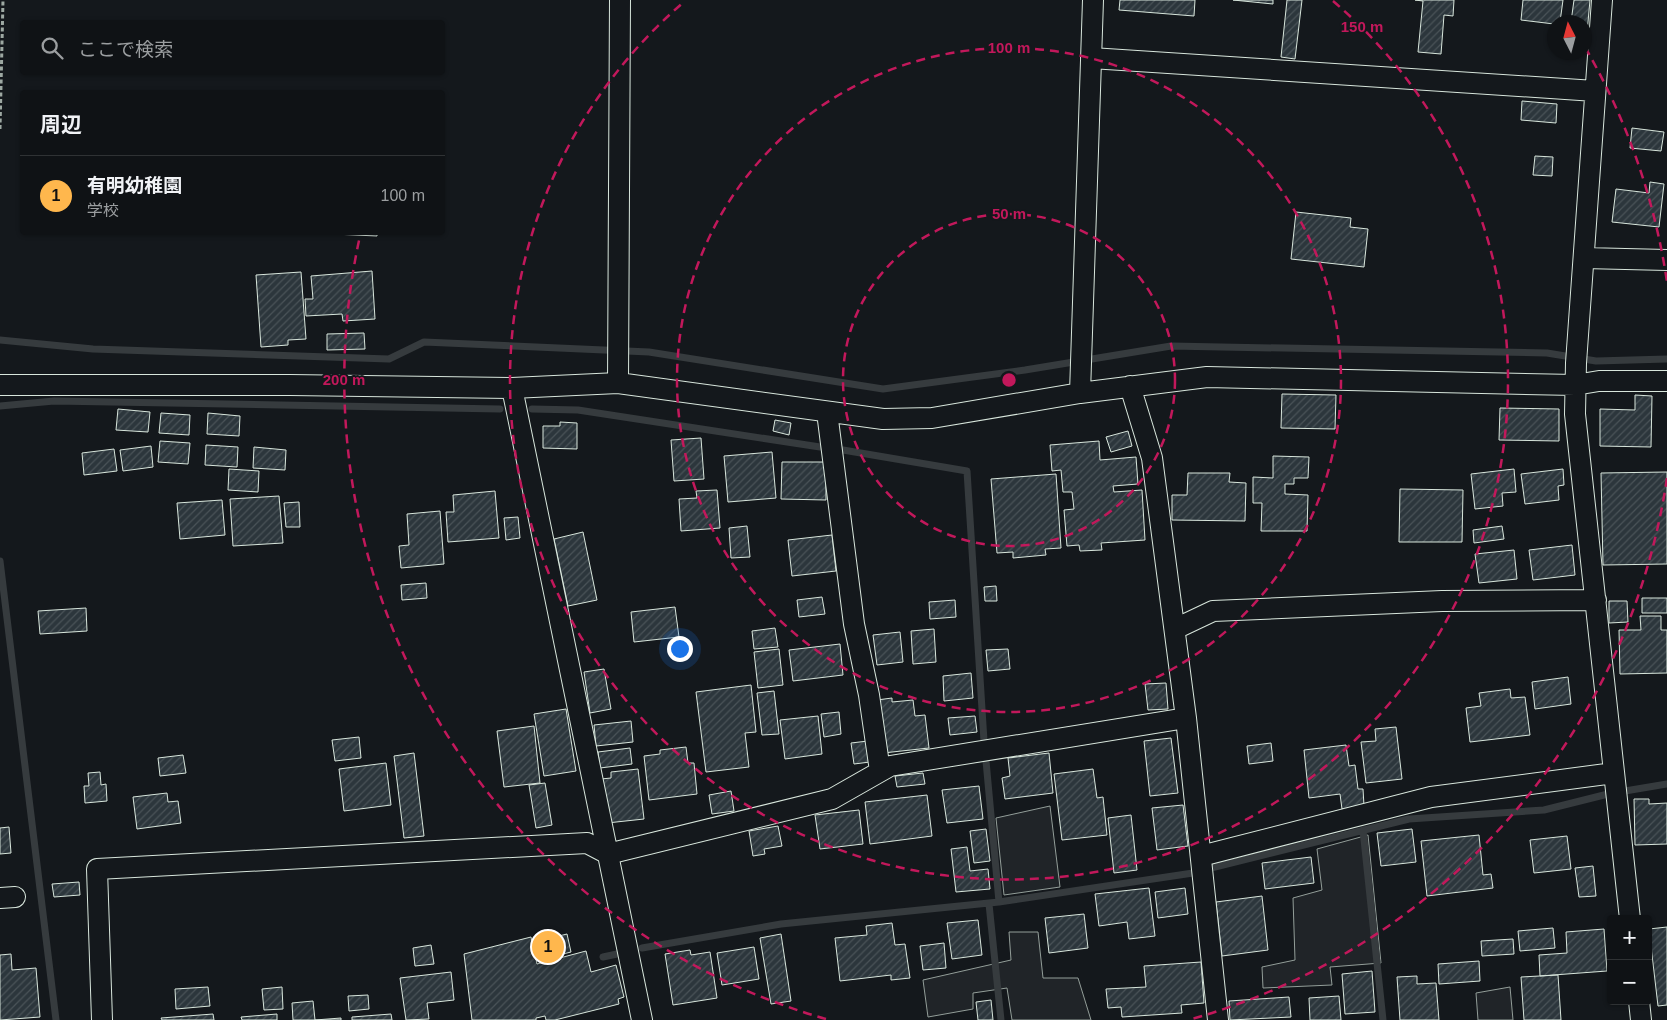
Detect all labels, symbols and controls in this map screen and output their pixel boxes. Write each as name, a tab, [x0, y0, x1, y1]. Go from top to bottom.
north arrow	[1547, 15, 1592, 60]
text: 150 m	[1341, 18, 1383, 35]
search box	[20, 20, 445, 75]
icon: search	[38, 34, 66, 62]
text: ここで検索	[78, 39, 173, 60]
text: 100 m	[988, 39, 1030, 56]
text: 周辺	[40, 113, 82, 136]
text: 有明幼稚園	[87, 175, 182, 196]
text: 1	[52, 187, 60, 204]
text: 100 m	[381, 187, 425, 204]
text: 学校	[87, 202, 119, 219]
text: 50 m	[992, 205, 1026, 222]
text: 200 m	[323, 371, 365, 388]
centre of rings	[1000, 371, 1018, 389]
your location	[667, 636, 693, 662]
map controls	[1607, 915, 1652, 1005]
button: +	[1607, 915, 1652, 960]
pin: 1	[532, 928, 564, 966]
button: −	[1607, 960, 1652, 1005]

